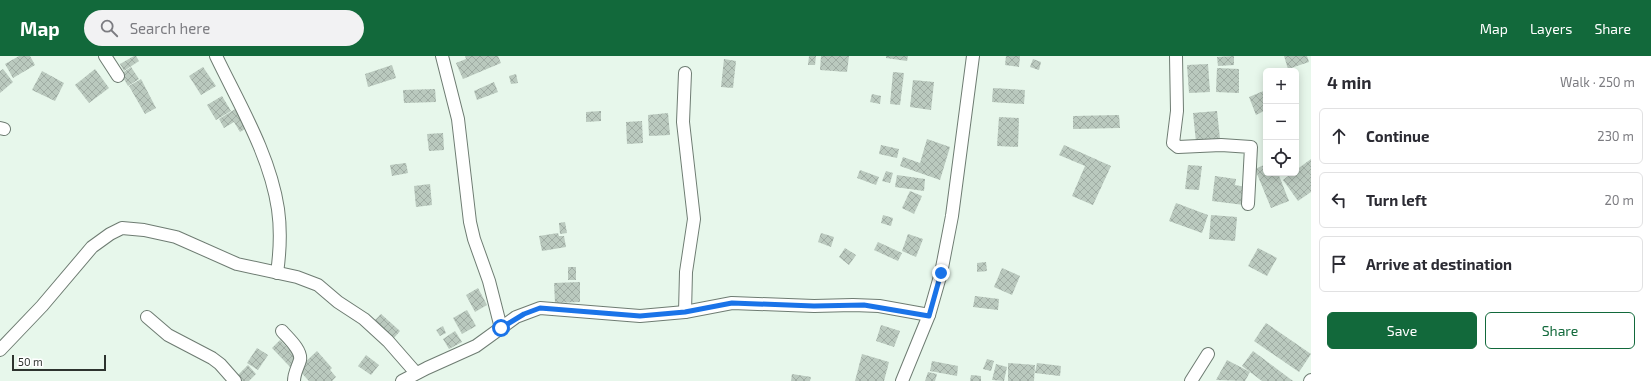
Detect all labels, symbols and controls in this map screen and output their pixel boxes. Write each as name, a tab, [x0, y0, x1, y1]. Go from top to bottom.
search box	[84, 10, 364, 46]
text: Map	[20, 17, 60, 40]
icon: search	[98, 17, 120, 39]
text: Search here	[130, 19, 210, 37]
text: Map	[1480, 20, 1508, 37]
text: Layers	[1530, 20, 1572, 37]
text: Share	[1594, 20, 1631, 37]
map controls	[1263, 68, 1299, 176]
button: +	[1263, 68, 1299, 104]
text: 4 min	[1327, 72, 1371, 92]
text: Walk · 250 m	[1560, 74, 1635, 90]
button: −	[1263, 104, 1299, 140]
icon: ahead	[1328, 125, 1350, 147]
text: Continue	[1366, 127, 1429, 145]
text: 230 m	[1597, 128, 1634, 144]
button: locate	[1263, 140, 1299, 176]
icon: left	[1328, 189, 1350, 211]
text: Turn left	[1366, 191, 1427, 209]
text: 20 m	[1605, 192, 1634, 208]
icon: arrive	[1328, 253, 1350, 275]
text: Arrive at destination	[1366, 255, 1512, 273]
route end	[932, 264, 950, 282]
button: Save	[1327, 312, 1477, 349]
button: Share	[1485, 312, 1635, 349]
route start	[492, 319, 510, 337]
scale bar	[12, 353, 106, 372]
text: 50 m	[18, 355, 43, 368]

